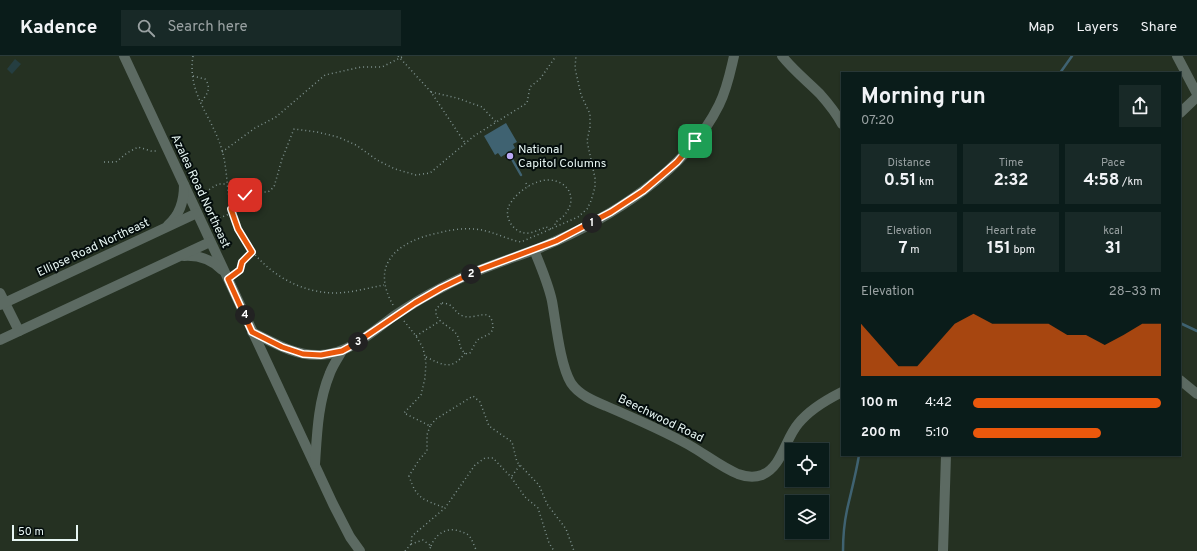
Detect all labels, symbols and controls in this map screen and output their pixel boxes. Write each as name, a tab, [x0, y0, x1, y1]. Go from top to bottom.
search box	[121, 10, 401, 46]
text: Kadence	[20, 16, 97, 40]
icon: search	[135, 17, 157, 39]
text: Search here	[167, 18, 248, 37]
text: Map	[1028, 19, 1054, 36]
text: Layers	[1076, 19, 1118, 36]
text: Share	[1140, 19, 1177, 36]
text: Morning run	[861, 84, 986, 111]
button: share	[1119, 85, 1161, 127]
text: 07:20	[861, 113, 894, 129]
pin	[678, 124, 712, 158]
icon: arrive	[684, 130, 706, 152]
street label: Azalea Road Northeast	[167, 132, 234, 251]
place label: National Capitol Columns	[518, 142, 606, 172]
marker: National Capitol Columns	[505, 151, 515, 161]
text: Distance	[887, 156, 931, 170]
text: Time	[999, 156, 1023, 170]
text: Pace	[1101, 156, 1125, 170]
text: 0.51	[884, 170, 916, 192]
text: 2:32	[994, 170, 1028, 192]
text: 4:58	[1083, 170, 1120, 192]
text: km	[916, 175, 934, 189]
text: /km	[1120, 175, 1143, 189]
pin	[228, 178, 262, 212]
icon: check	[234, 184, 256, 206]
pin: 1	[582, 213, 602, 233]
street label: Ellipse Road Northeast	[35, 215, 152, 281]
text: 1	[590, 216, 594, 230]
text: Elevation	[886, 224, 932, 238]
text: Heart rate	[986, 224, 1036, 238]
text: kcal	[1103, 224, 1123, 238]
text: 7	[898, 238, 908, 260]
text: 151	[987, 238, 1011, 260]
text: 31	[1105, 238, 1121, 260]
text: m	[908, 243, 920, 257]
text: bpm	[1011, 243, 1035, 257]
pin: 2	[461, 264, 481, 284]
text: 2	[468, 267, 474, 281]
text: Elevation	[861, 284, 914, 300]
text: 28–33 m	[1109, 284, 1161, 300]
pin: 4	[235, 305, 255, 325]
text: 4	[241, 308, 249, 322]
pin: 3	[348, 332, 368, 352]
text: 3	[355, 335, 361, 349]
street label: Beechwood Road	[615, 391, 706, 447]
text: 100 m	[861, 395, 898, 411]
text: 4:42	[925, 395, 952, 411]
text: 200 m	[861, 425, 901, 441]
text: 5:10	[925, 425, 949, 441]
map controls	[785, 443, 829, 539]
button: locate	[785, 443, 829, 487]
button: layers	[785, 495, 829, 539]
scale bar	[12, 523, 78, 542]
text: 50 m	[18, 525, 44, 539]

